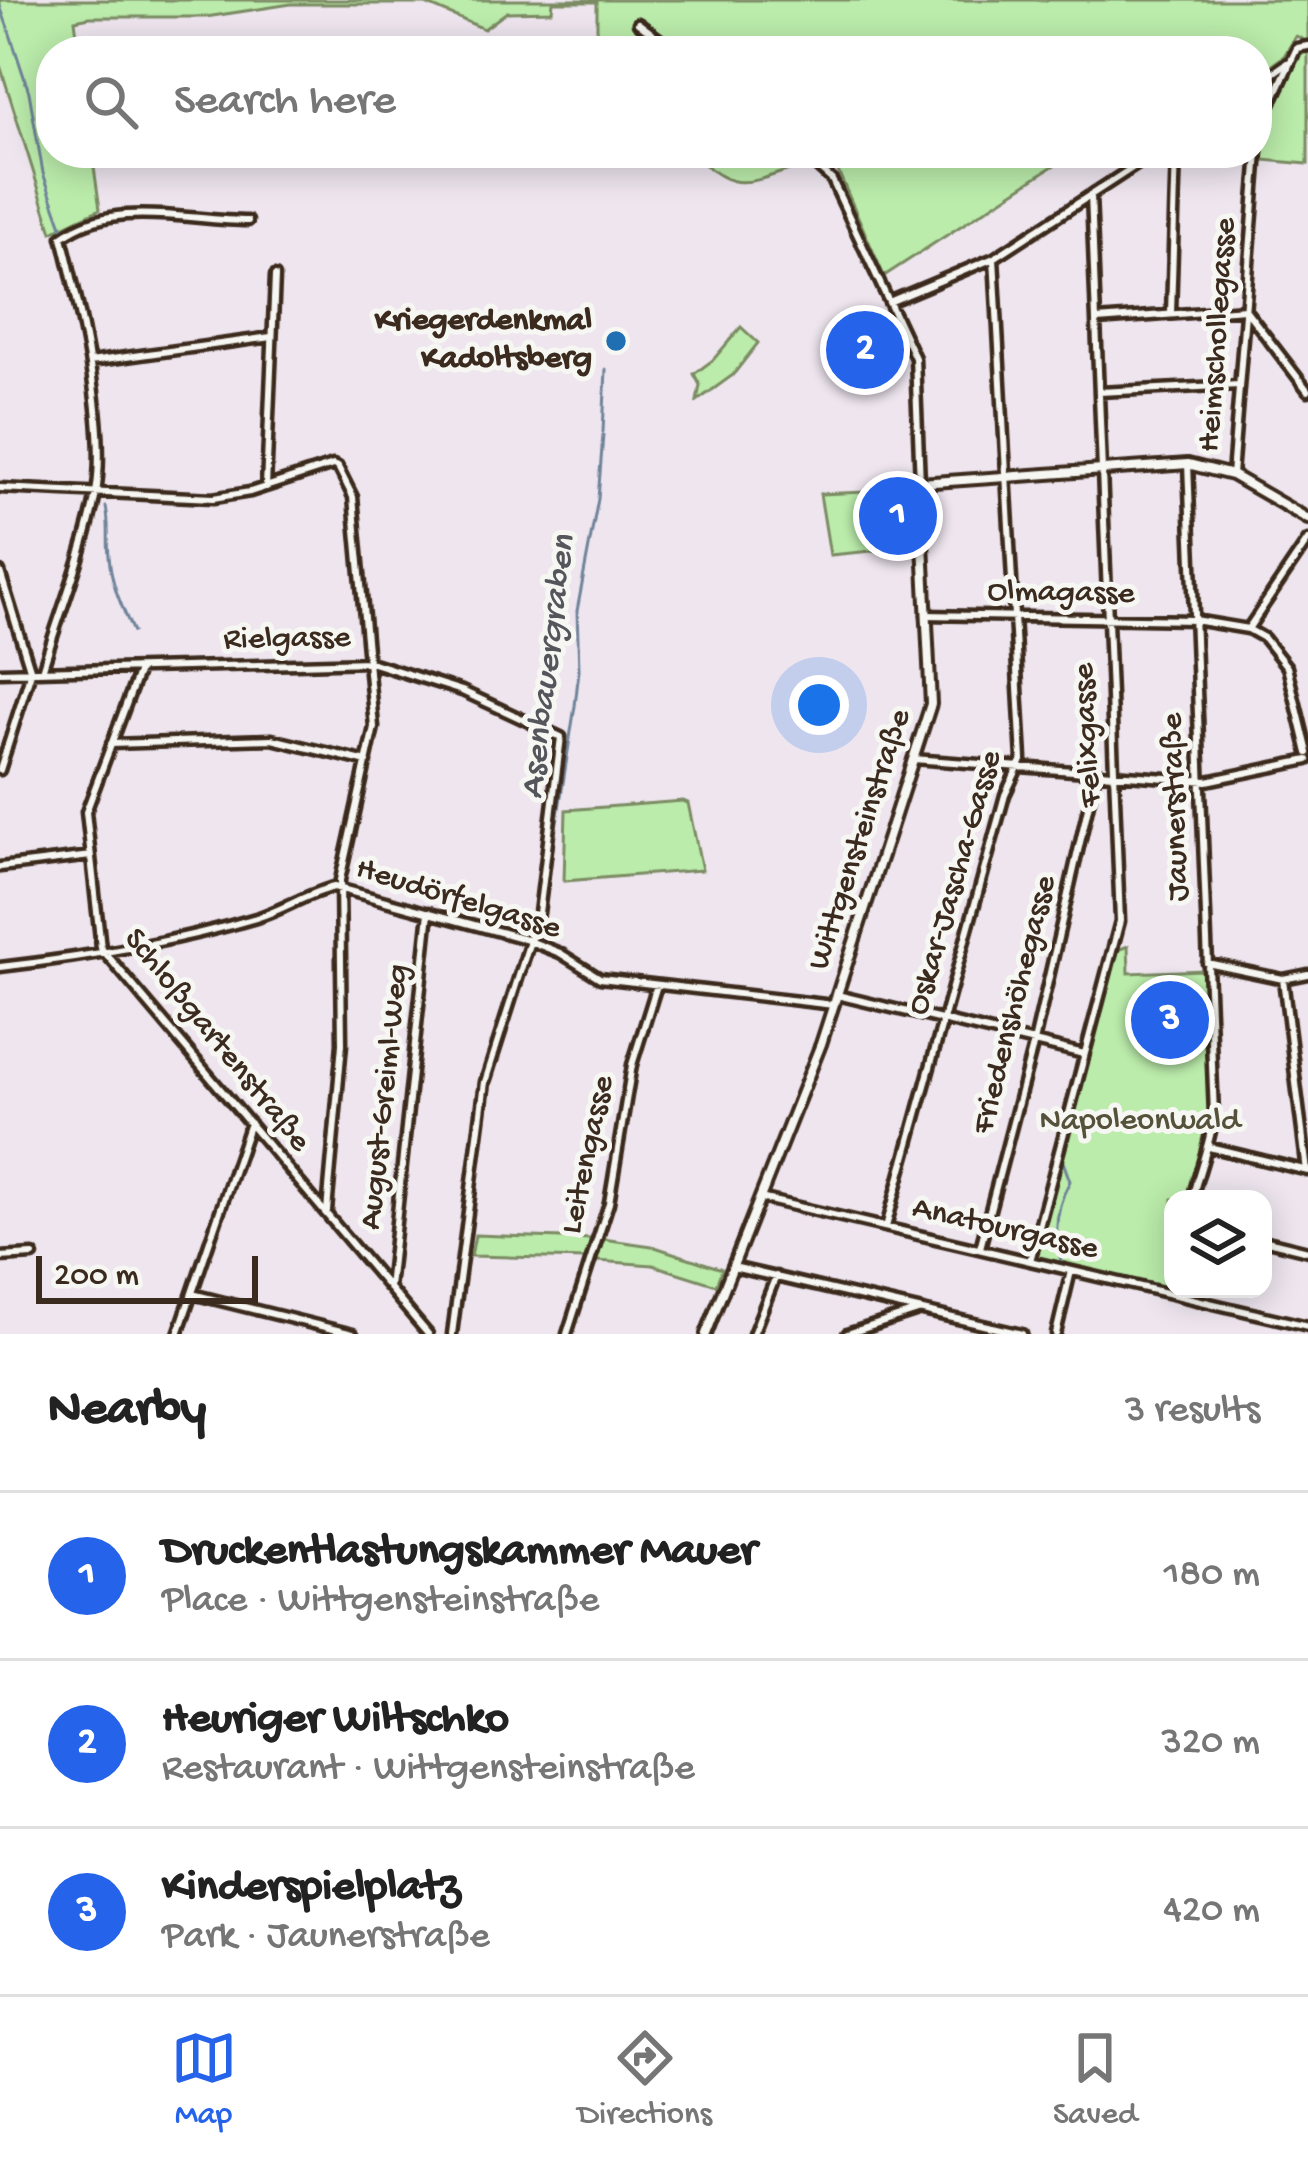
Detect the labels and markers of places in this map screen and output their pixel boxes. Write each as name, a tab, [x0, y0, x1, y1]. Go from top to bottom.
place label: Kriegerdenkmal Kadoltsberg	[374, 303, 592, 379]
pin: 2	[826, 305, 904, 395]
marker: Kriegerdenkmal Kadoltsberg	[603, 328, 629, 354]
pin: 1	[859, 471, 937, 561]
pin: 3	[1131, 975, 1209, 1065]

